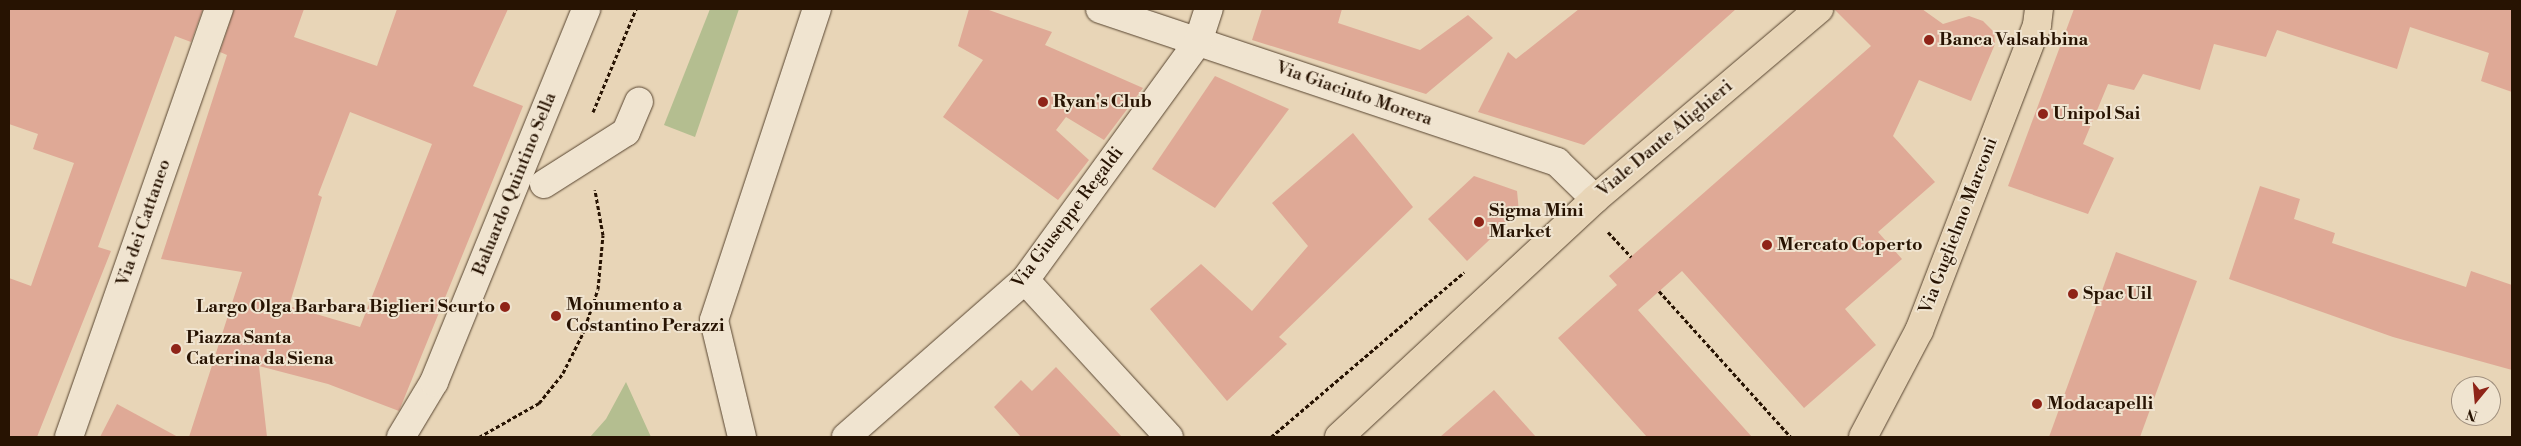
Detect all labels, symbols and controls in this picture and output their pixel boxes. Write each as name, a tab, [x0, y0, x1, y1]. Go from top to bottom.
place label: Banca Valsabbina	[1939, 29, 2088, 51]
marker: Banca Valsabbina	[1923, 34, 1935, 46]
street label: Via Giacinto Morera	[1273, 57, 1435, 131]
street label: Viale Dante Alighieri	[1593, 76, 1737, 202]
street label: Baluardo Quintino Sella	[468, 89, 562, 279]
place label: Ryan's Club	[1053, 91, 1152, 113]
marker: Ryan's Club	[1037, 96, 1049, 108]
place label: Unipol Sai	[2053, 103, 2140, 125]
marker: Unipol Sai	[2037, 108, 2049, 120]
street label: Via Guglielmo Marconi	[1915, 135, 2003, 317]
street label: Via Giuseppe Regaldi	[1008, 143, 1128, 293]
street label: Via dei Cattaneo	[112, 157, 176, 289]
place label: Sigma Mini Market	[1489, 201, 1583, 243]
marker: Sigma Mini Market	[1473, 216, 1485, 228]
place label: Mercato Coperto	[1777, 234, 1923, 256]
marker: Mercato Coperto	[1761, 239, 1773, 251]
place label: Spac Uil	[2083, 283, 2152, 305]
marker: Spac Uil	[2067, 288, 2079, 300]
place label: Monumento a Costantino Perazzi	[566, 295, 724, 338]
place label: Largo Olga Barbara Biglieri Scurto	[196, 296, 495, 318]
marker: Largo Olga Barbara Biglieri Scurto	[499, 301, 511, 313]
marker: Monumento a Costantino Perazzi	[550, 310, 562, 322]
place label: Piazza Santa Caterina da Siena	[186, 328, 334, 370]
marker: Piazza Santa Caterina da Siena	[170, 343, 182, 355]
north arrow	[2451, 376, 2501, 426]
place label: Modacapelli	[2047, 393, 2153, 415]
marker: Modacapelli	[2031, 398, 2043, 410]
text: N	[2464, 404, 2480, 425]

